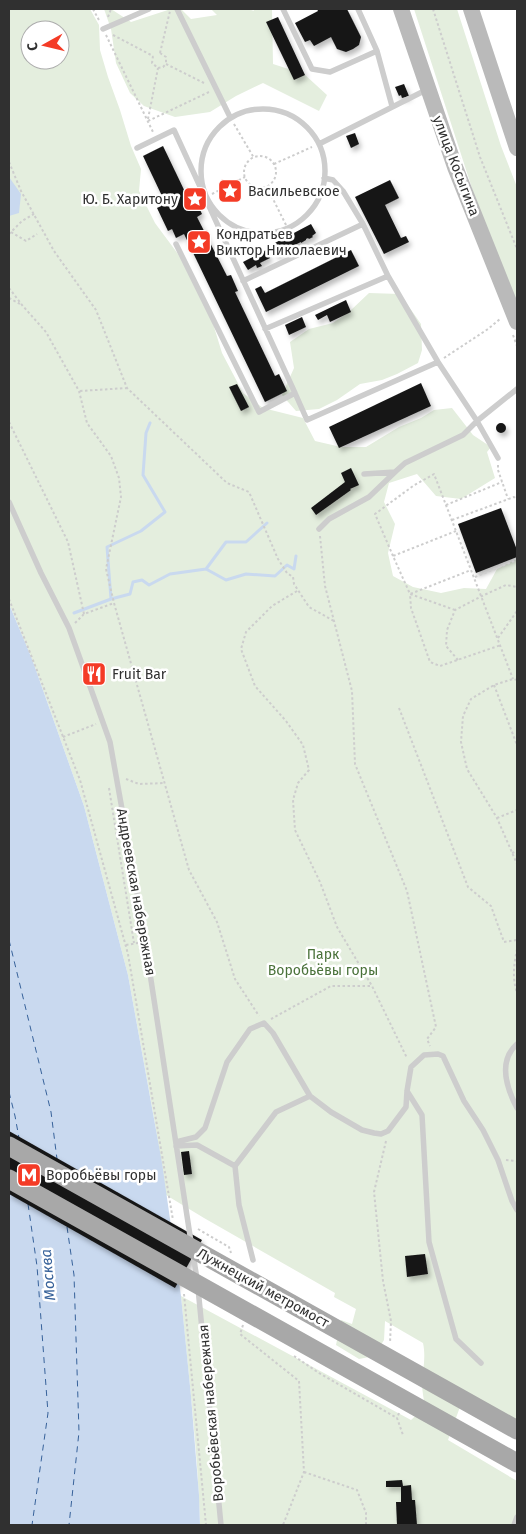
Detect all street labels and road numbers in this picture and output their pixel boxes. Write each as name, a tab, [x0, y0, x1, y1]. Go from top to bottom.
street label: улица Косыгина	[429, 113, 483, 219]
street label: Андреевская набережная	[113, 807, 159, 977]
street label: Лужнецкий метромост	[194, 1245, 332, 1332]
street label: Воробьёвская набережная	[195, 1324, 227, 1502]

